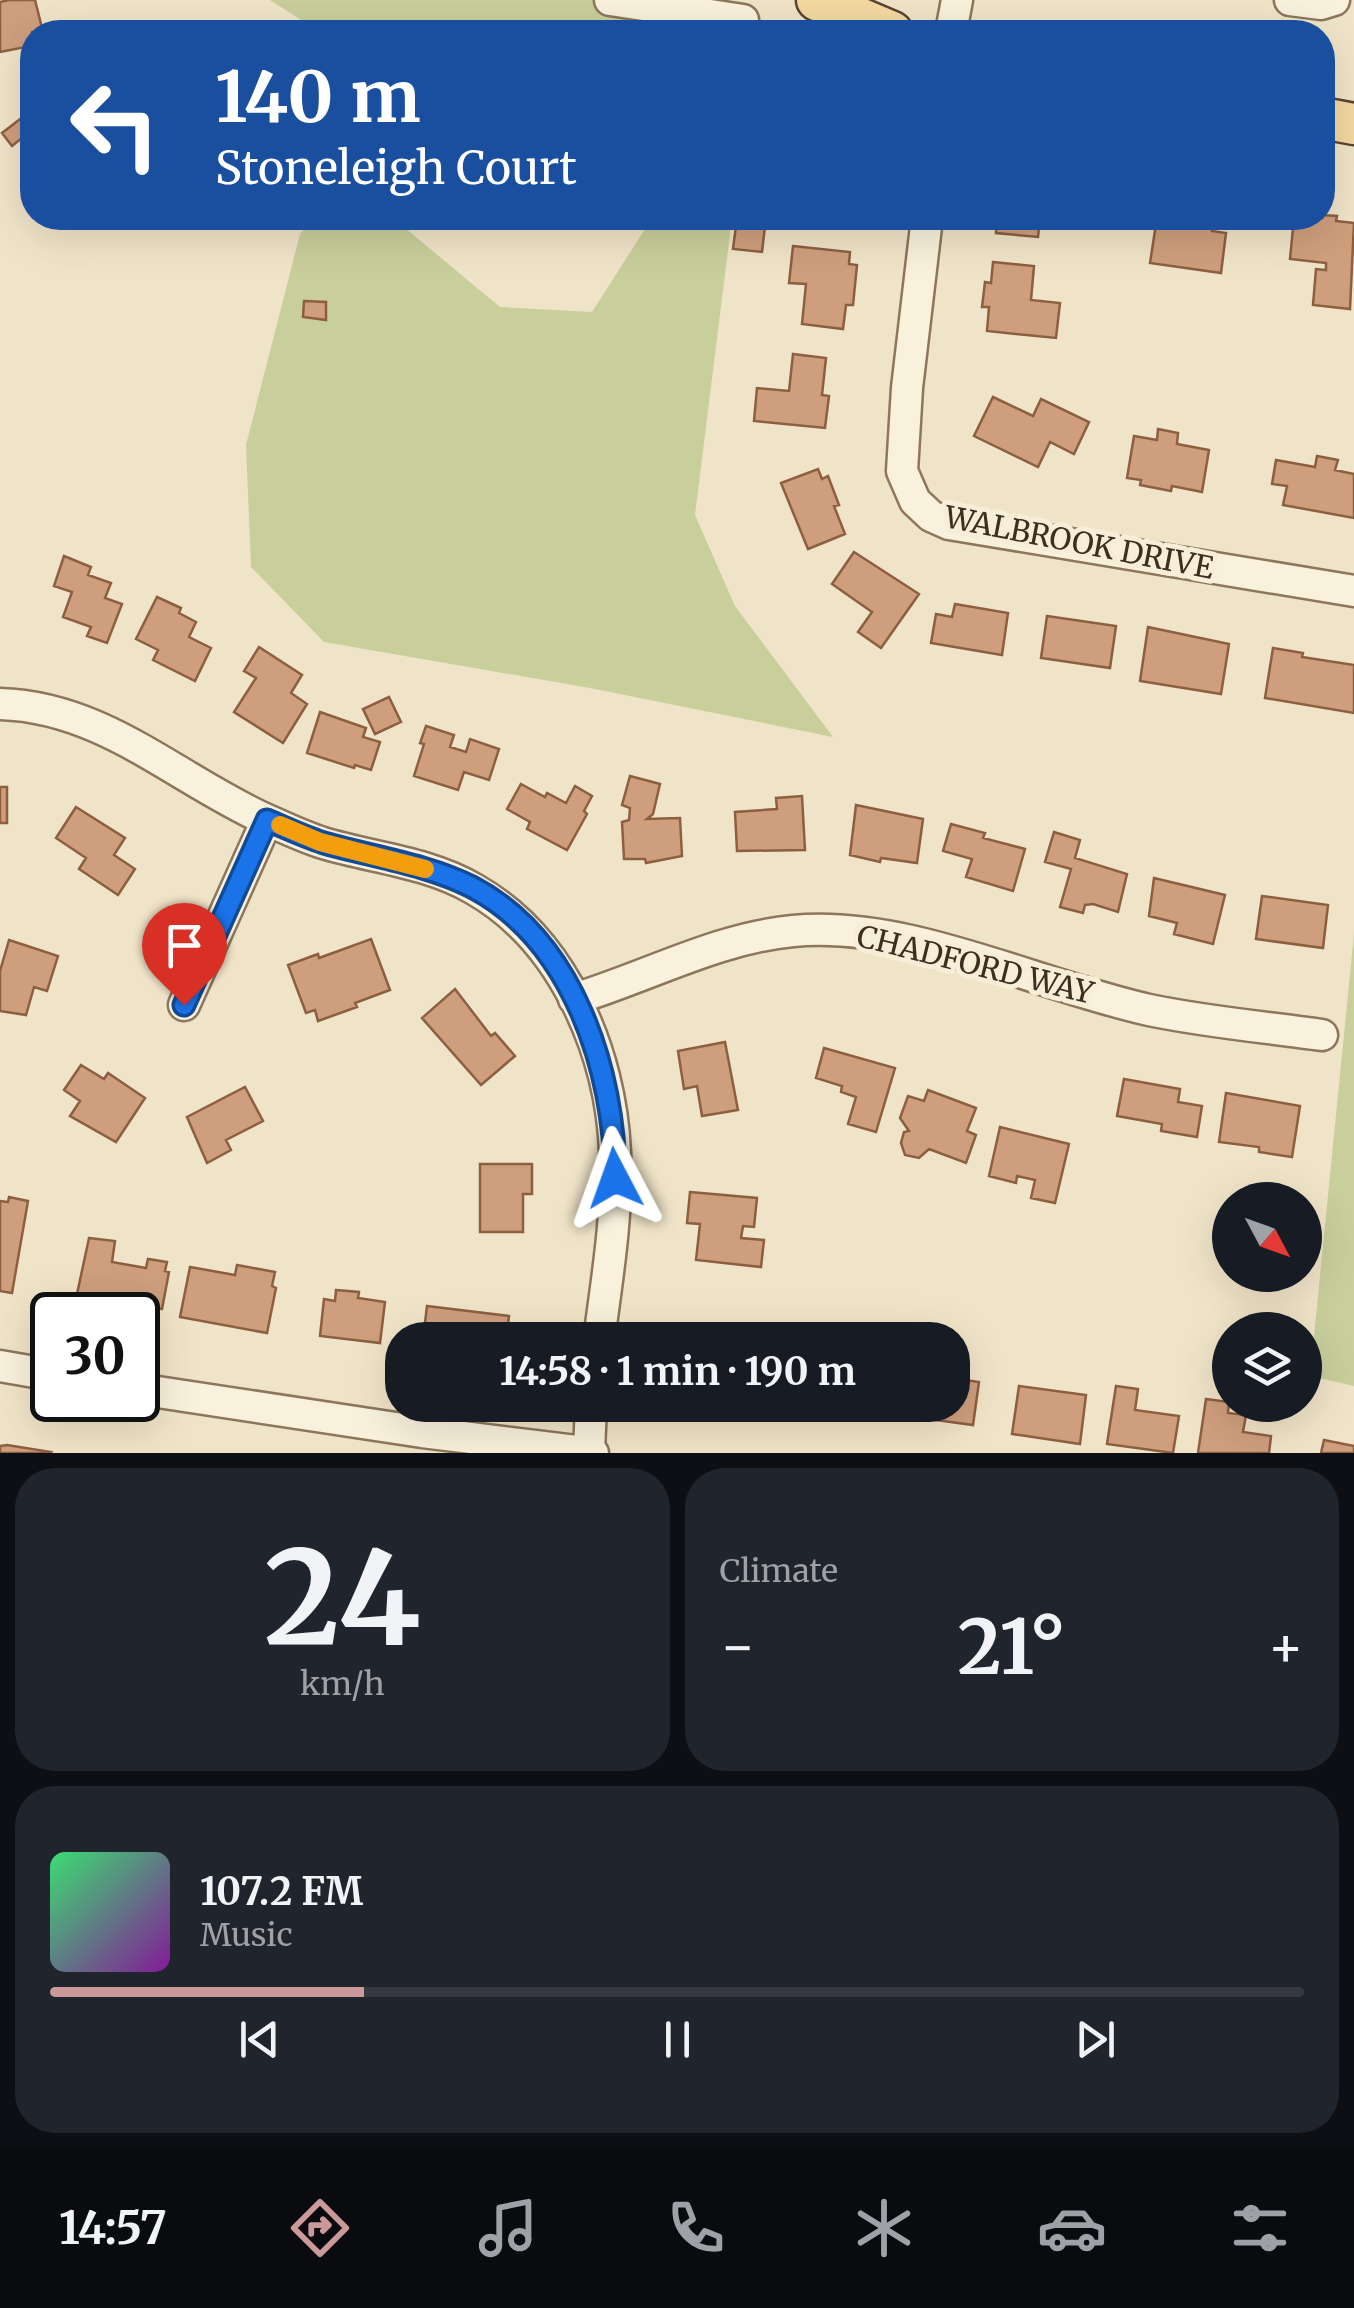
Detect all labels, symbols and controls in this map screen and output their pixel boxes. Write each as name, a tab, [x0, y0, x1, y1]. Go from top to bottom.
text: 140 m	[215, 53, 421, 141]
icon: left	[50, 60, 180, 190]
text: Stoneleigh Court	[215, 140, 577, 196]
street label: WALBROOK DRIVE	[940, 497, 1217, 587]
pin	[142, 903, 227, 1006]
street label: CHADFORD WAY	[853, 916, 1098, 1012]
icon: arrive	[157, 918, 212, 973]
position arrow	[563, 1126, 667, 1230]
north arrow	[1212, 1182, 1322, 1292]
map controls	[1212, 1182, 1322, 1422]
speed limit sign: 30	[30, 1292, 160, 1422]
button: layers	[1212, 1312, 1322, 1422]
text: 14:58 · 1 min · 190 m	[499, 1348, 856, 1395]
text: 24	[264, 1517, 421, 1680]
text: Climate	[720, 1551, 838, 1591]
text: 21°	[958, 1600, 1066, 1694]
text: −	[720, 1612, 756, 1681]
text: +	[1267, 1612, 1304, 1681]
text: km/h	[300, 1664, 385, 1704]
text: 107.2 FM	[200, 1868, 363, 1915]
text: Music	[200, 1915, 293, 1955]
icon: previous	[232, 2012, 287, 2067]
icon: pause	[650, 2012, 705, 2067]
icon: next	[1068, 2012, 1123, 2067]
icon: directions	[285, 2193, 355, 2263]
icon: music	[473, 2193, 543, 2263]
icon: phone	[661, 2193, 731, 2263]
icon: climate	[849, 2193, 919, 2263]
icon: car	[1037, 2193, 1107, 2263]
icon: filters	[1225, 2193, 1295, 2263]
text: 14:57	[59, 2200, 167, 2256]

